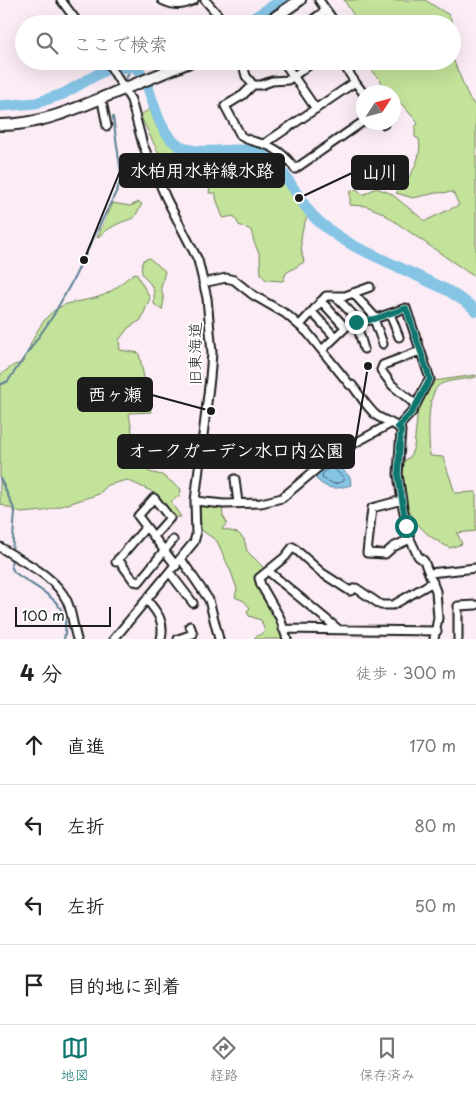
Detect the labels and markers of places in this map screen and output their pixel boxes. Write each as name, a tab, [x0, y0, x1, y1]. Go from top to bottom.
callout: 水柏用水幹線水路	[120, 154, 284, 187]
callout: 山川	[352, 156, 408, 189]
callout: 西ヶ瀬	[78, 378, 152, 411]
callout: オークガーデン水口内公園	[118, 435, 354, 468]

